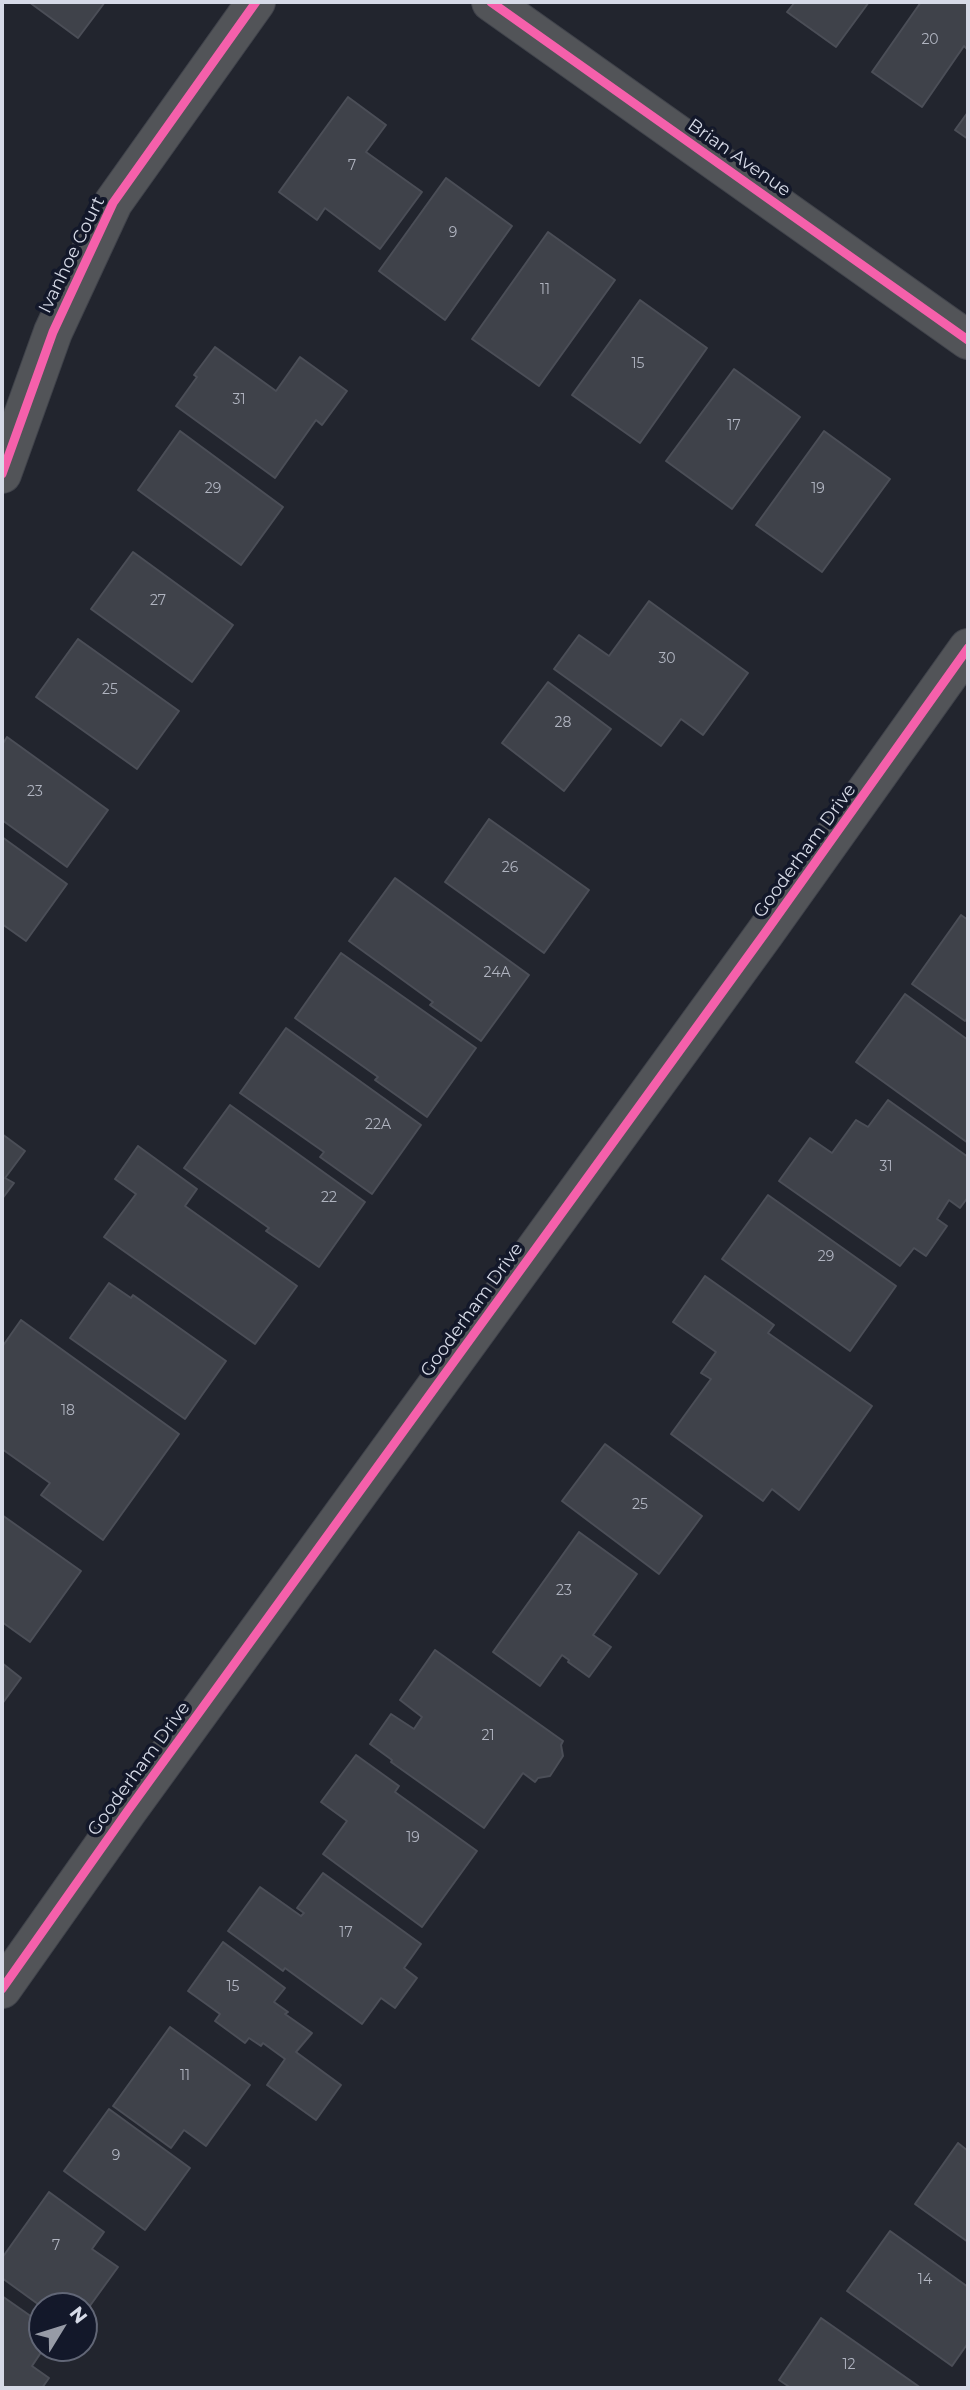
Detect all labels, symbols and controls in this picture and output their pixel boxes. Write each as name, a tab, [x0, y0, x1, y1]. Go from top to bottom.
house number: 20	[921, 32, 939, 48]
street label: Brian Avenue	[683, 114, 795, 202]
house number: 7	[348, 158, 356, 174]
street label: Ivanhoe Court	[34, 193, 110, 317]
house number: 9	[449, 225, 457, 241]
house number: 11	[540, 282, 550, 298]
house number: 15	[632, 356, 644, 372]
house number: 31	[233, 392, 245, 408]
house number: 17	[727, 418, 741, 434]
house number: 29	[205, 481, 221, 497]
house number: 19	[811, 481, 825, 497]
house number: 27	[150, 593, 166, 609]
house number: 30	[658, 651, 676, 667]
house number: 25	[102, 682, 118, 698]
house number: 28	[555, 715, 571, 731]
street label: Gooderham Drive	[749, 780, 861, 922]
house number: 23	[27, 784, 43, 800]
house number: 26	[502, 860, 518, 876]
house number: 24A	[484, 965, 510, 981]
house number: 22A	[365, 1117, 391, 1133]
house number: 31	[880, 1159, 892, 1175]
house number: 22	[321, 1190, 337, 1206]
street label: Gooderham Drive	[416, 1239, 528, 1381]
house number: 29	[818, 1249, 834, 1265]
house number: 18	[61, 1403, 75, 1419]
house number: 25	[632, 1497, 648, 1513]
house number: 23	[556, 1583, 572, 1599]
street label: Gooderham Drive	[83, 1698, 195, 1840]
house number: 21	[481, 1728, 495, 1744]
house number: 19	[406, 1830, 420, 1846]
house number: 17	[339, 1925, 353, 1941]
house number: 15	[227, 1979, 239, 1995]
house number: 11	[180, 2068, 190, 2084]
house number: 9	[112, 2148, 120, 2164]
house number: 7	[52, 2238, 60, 2254]
house number: 14	[918, 2272, 932, 2288]
north arrow	[28, 2292, 98, 2362]
text: N	[65, 2302, 92, 2328]
house number: 12	[842, 2357, 856, 2373]

